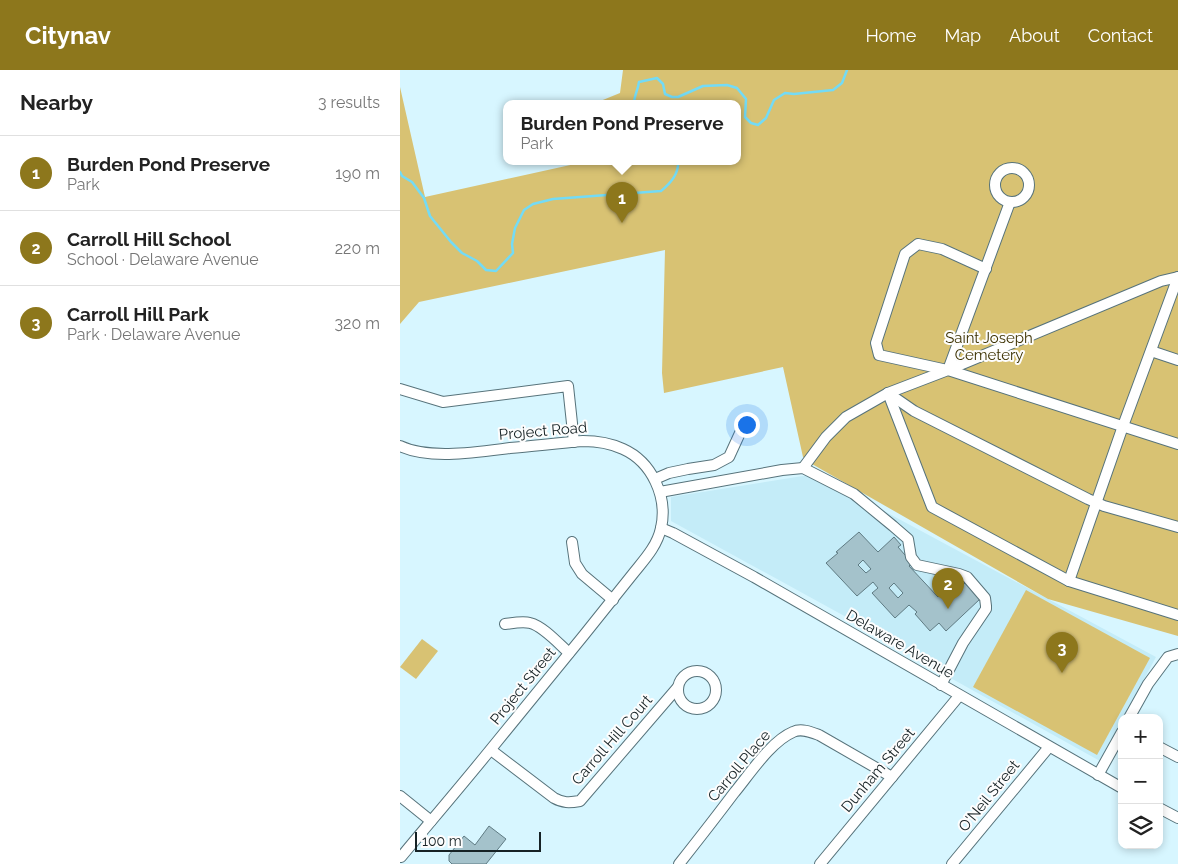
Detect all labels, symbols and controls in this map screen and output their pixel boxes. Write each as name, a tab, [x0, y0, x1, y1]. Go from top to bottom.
text: Citynav	[25, 21, 111, 50]
text: Home	[865, 25, 916, 46]
text: Map	[944, 25, 981, 46]
text: About	[1009, 25, 1060, 46]
text: Contact	[1088, 25, 1153, 46]
text: Nearby	[20, 90, 93, 115]
text: 3 results	[318, 93, 380, 112]
popup	[503, 100, 741, 165]
text: Burden Pond Preserve	[520, 112, 724, 134]
text: Park	[520, 134, 553, 153]
text: Burden Pond Preserve	[67, 153, 270, 175]
text: 1	[32, 164, 40, 183]
text: 190 m	[335, 164, 380, 183]
text: Park	[67, 175, 100, 194]
pin: 1	[606, 182, 638, 223]
text: Carroll Hill School	[67, 228, 231, 250]
text: 2	[31, 239, 41, 258]
text: 220 m	[335, 239, 380, 258]
text: School · Delaware Avenue	[67, 250, 259, 269]
text: Carroll Hill Park	[67, 303, 209, 325]
text: 3	[32, 314, 40, 333]
text: 320 m	[335, 314, 380, 333]
text: Park · Delaware Avenue	[67, 325, 241, 344]
park label: Saint Joseph Cemetery	[945, 329, 1033, 364]
your location	[734, 412, 760, 438]
street label: Project Road	[498, 418, 588, 444]
pin: 2	[932, 568, 964, 609]
street label: Delaware Avenue	[843, 606, 957, 682]
pin: 3	[1046, 632, 1078, 673]
street label: Project Street	[486, 644, 560, 728]
street label: Carroll Hill Court	[568, 691, 656, 789]
map controls	[1118, 714, 1163, 849]
button: +	[1118, 714, 1163, 759]
street label: Dunham Street	[838, 724, 918, 816]
street label: Carroll Place	[704, 726, 774, 805]
street label: O'Neil Street	[955, 757, 1023, 835]
button: −	[1118, 759, 1163, 804]
button: layers	[1118, 804, 1163, 849]
scale bar	[415, 829, 541, 852]
text: 100 m	[422, 833, 462, 849]

